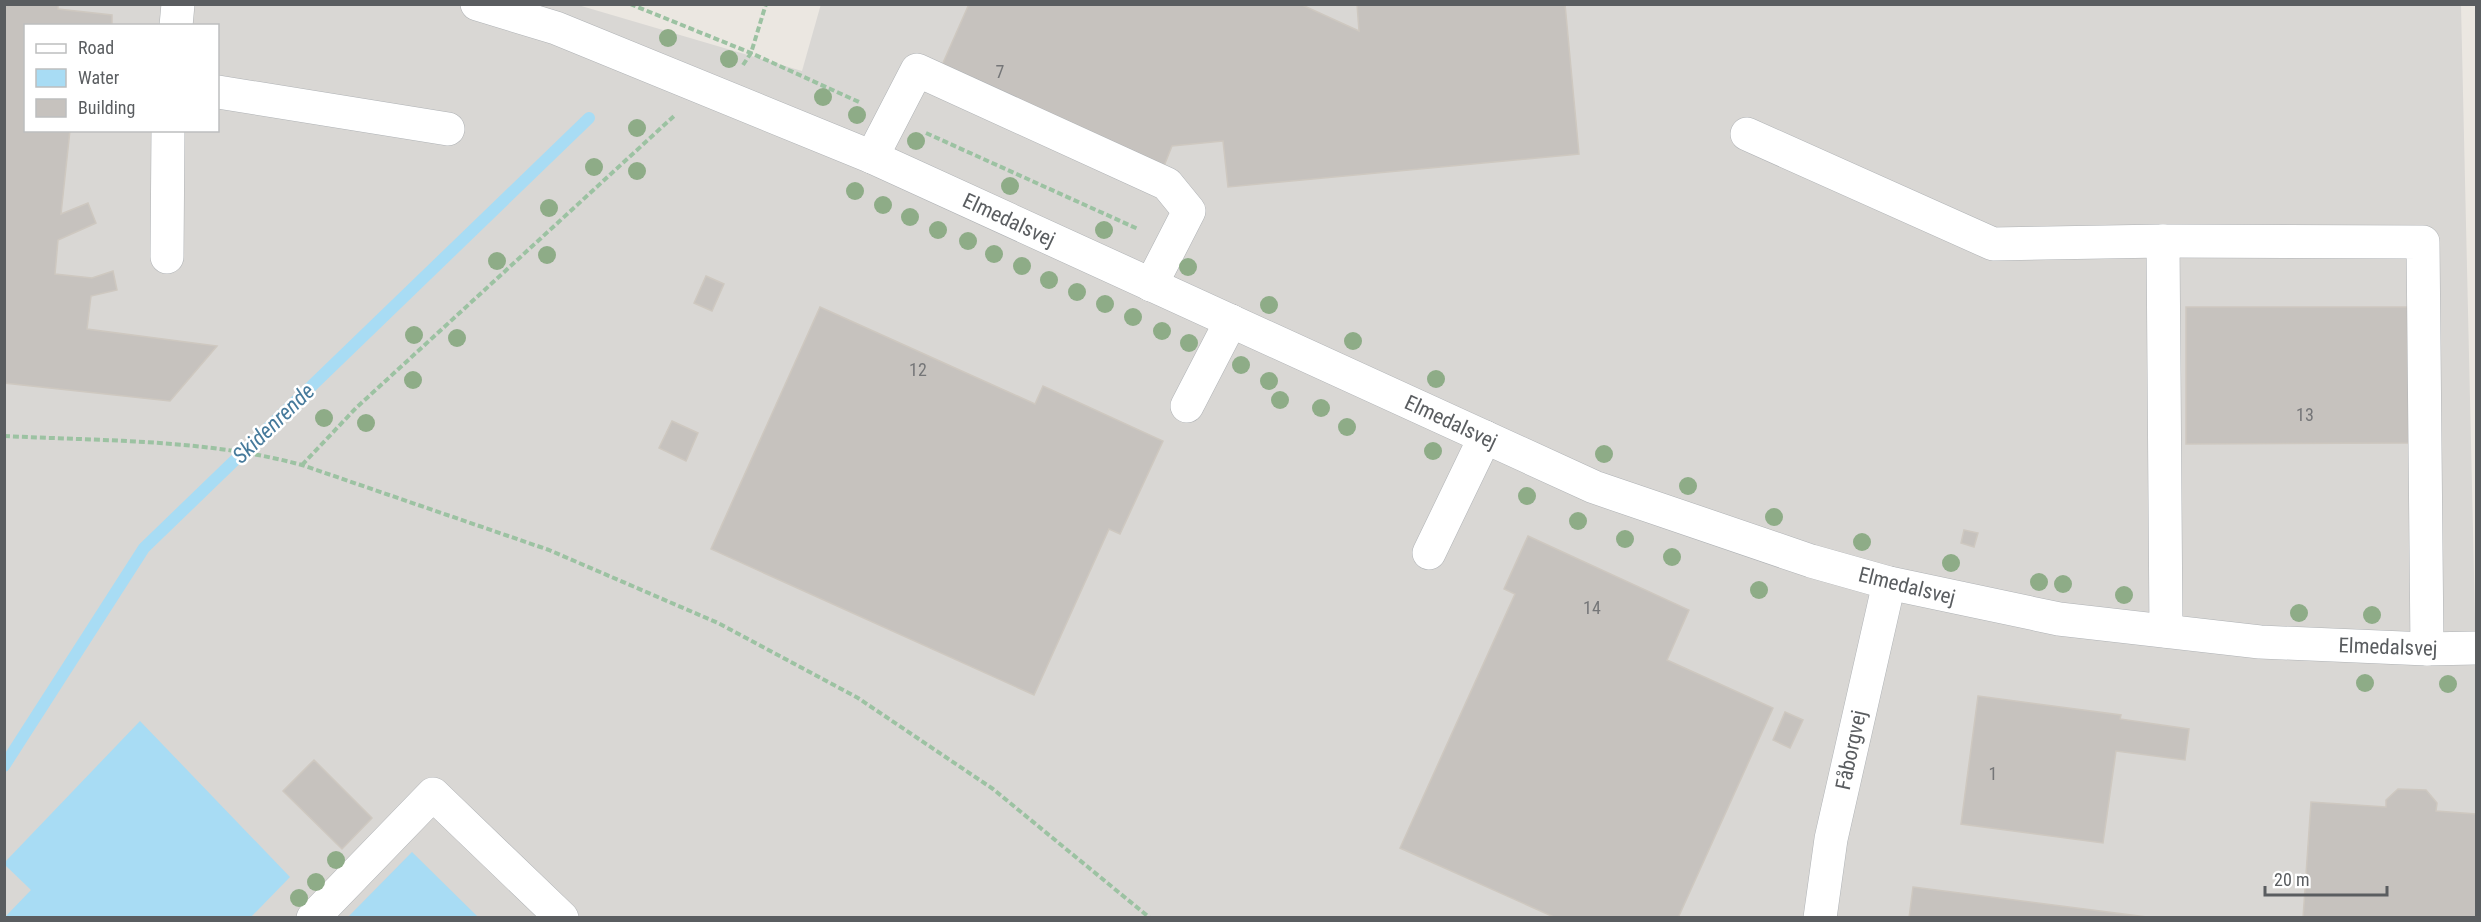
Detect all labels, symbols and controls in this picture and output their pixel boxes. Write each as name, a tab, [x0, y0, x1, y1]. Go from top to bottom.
legend	[24, 24, 219, 132]
text: Road	[78, 37, 114, 58]
house number: 7	[996, 61, 1005, 82]
text: Water	[78, 67, 120, 88]
text: Building	[78, 97, 135, 118]
street label: Elmedalsvej	[959, 188, 1059, 252]
house number: 12	[909, 359, 927, 380]
water label: Skidenrende	[227, 378, 319, 468]
street label: Elmedalsvej	[1401, 390, 1501, 454]
house number: 13	[2296, 404, 2314, 425]
street label: Elmedalsvej	[1856, 562, 1958, 610]
house number: 14	[1583, 597, 1601, 618]
street label: Elmedalsvej	[2338, 633, 2438, 661]
street label: Fåborgvej	[1831, 708, 1871, 792]
house number: 1	[1989, 763, 1997, 784]
scale bar	[2265, 859, 2386, 897]
text: 20 m	[2274, 869, 2309, 890]

